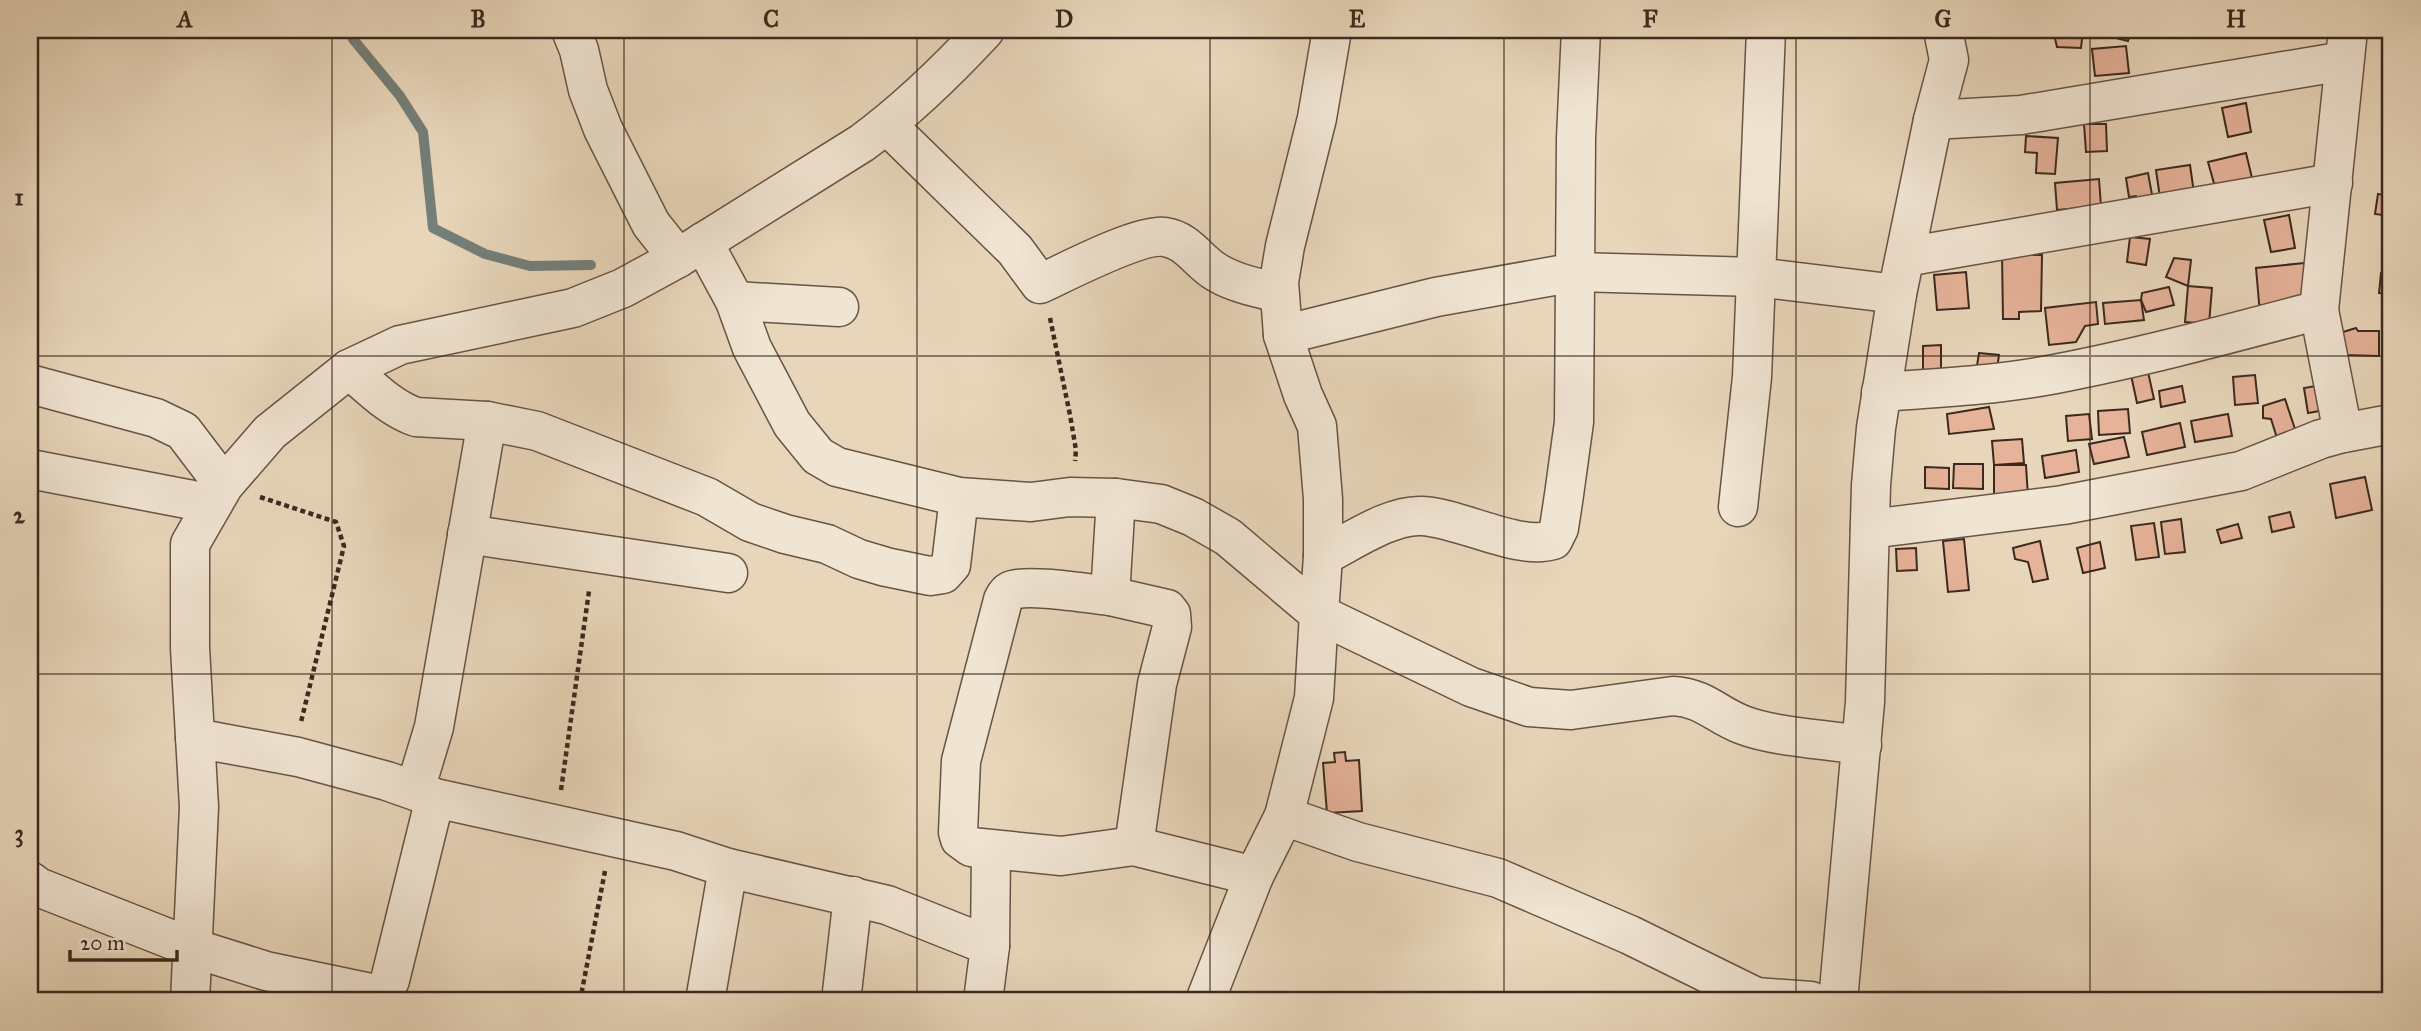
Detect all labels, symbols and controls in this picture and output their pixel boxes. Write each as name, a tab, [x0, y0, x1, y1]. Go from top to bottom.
text: A	[175, 5, 193, 33]
text: B	[470, 5, 486, 33]
text: C	[763, 5, 779, 33]
text: D	[1055, 5, 1073, 33]
text: E	[1349, 5, 1366, 33]
text: F	[1642, 5, 1658, 33]
text: G	[1935, 5, 1952, 33]
text: H	[2226, 5, 2246, 33]
text: 1	[14, 183, 24, 211]
text: 2	[13, 501, 25, 529]
text: 3	[14, 819, 24, 848]
scale bar	[70, 919, 177, 963]
text: 20 m	[80, 930, 125, 956]

